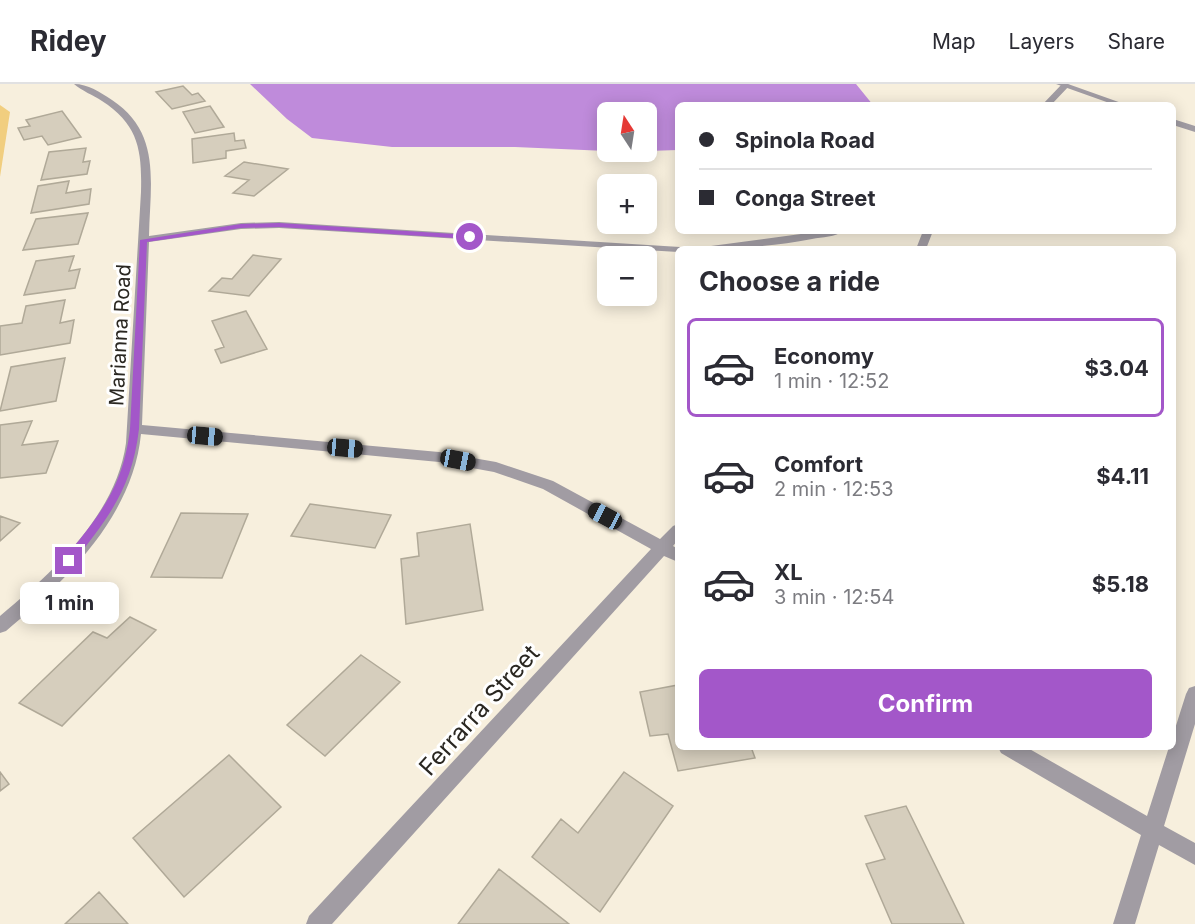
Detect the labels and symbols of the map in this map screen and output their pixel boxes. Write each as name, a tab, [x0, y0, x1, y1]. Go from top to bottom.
north arrow	[597, 102, 657, 162]
route start	[456, 223, 483, 250]
street label: Marianna Road	[104, 263, 136, 407]
car	[186, 425, 224, 447]
car	[326, 437, 364, 459]
car	[439, 448, 477, 472]
car	[585, 500, 625, 532]
route end	[55, 547, 82, 574]
callout: 1 min	[20, 582, 118, 624]
street label: Ferrarra Street	[413, 639, 545, 781]

